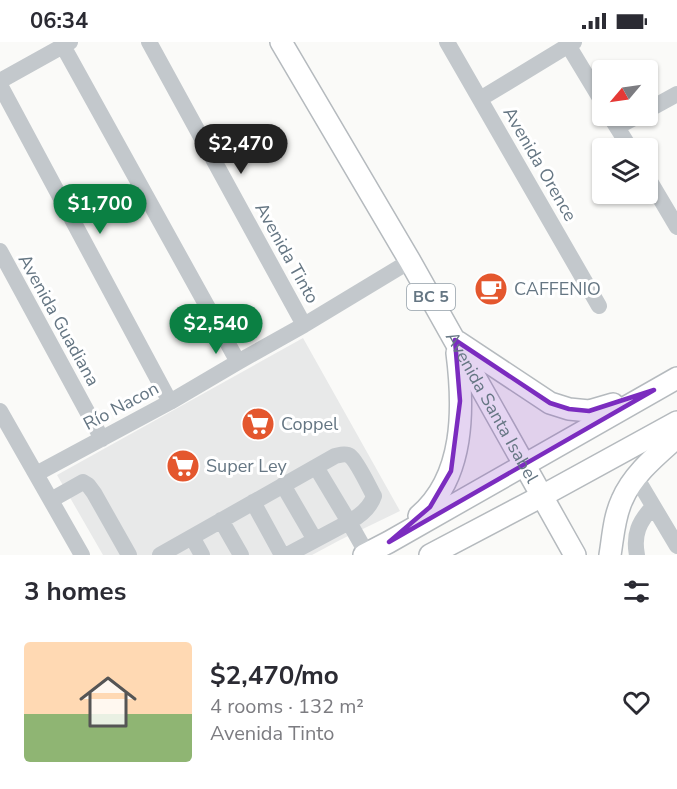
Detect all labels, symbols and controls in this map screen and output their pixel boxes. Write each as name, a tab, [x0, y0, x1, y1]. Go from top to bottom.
text: 06:34	[30, 6, 88, 36]
north arrow	[592, 60, 658, 126]
map controls	[592, 60, 658, 204]
street label: Avenida Orence	[498, 103, 582, 225]
pin: $2,470	[192, 124, 290, 175]
text: $2,470	[209, 130, 273, 157]
button: layers	[592, 138, 658, 204]
pin: $1,700	[51, 184, 149, 235]
text: $1,700	[68, 190, 132, 217]
street label: Avenida Tinto	[249, 198, 325, 308]
street label: Avenida Guadiana	[13, 250, 105, 390]
cafe icon: CAFFENIO	[473, 271, 509, 307]
place label: CAFFENIO	[514, 277, 601, 301]
road number: BC 5	[407, 284, 455, 310]
pin: $2,540	[167, 304, 265, 355]
text: $2,540	[184, 310, 248, 337]
street label: Avenida Santa Isabel	[440, 327, 545, 488]
street label: Río Nacon	[79, 376, 163, 436]
supermarket icon: Coppel	[240, 406, 276, 442]
place label: Coppel	[281, 412, 339, 436]
supermarket icon: Super Ley	[165, 448, 201, 484]
place label: Super Ley	[206, 454, 287, 478]
text: 3 homes	[24, 574, 126, 609]
icon: filters	[620, 575, 653, 608]
text: $2,470/mo	[210, 658, 339, 693]
icon: home	[72, 666, 144, 738]
icon: heart	[620, 686, 653, 719]
text: 4 rooms · 132 m²	[210, 693, 364, 720]
text: Avenida Tinto	[210, 720, 334, 747]

